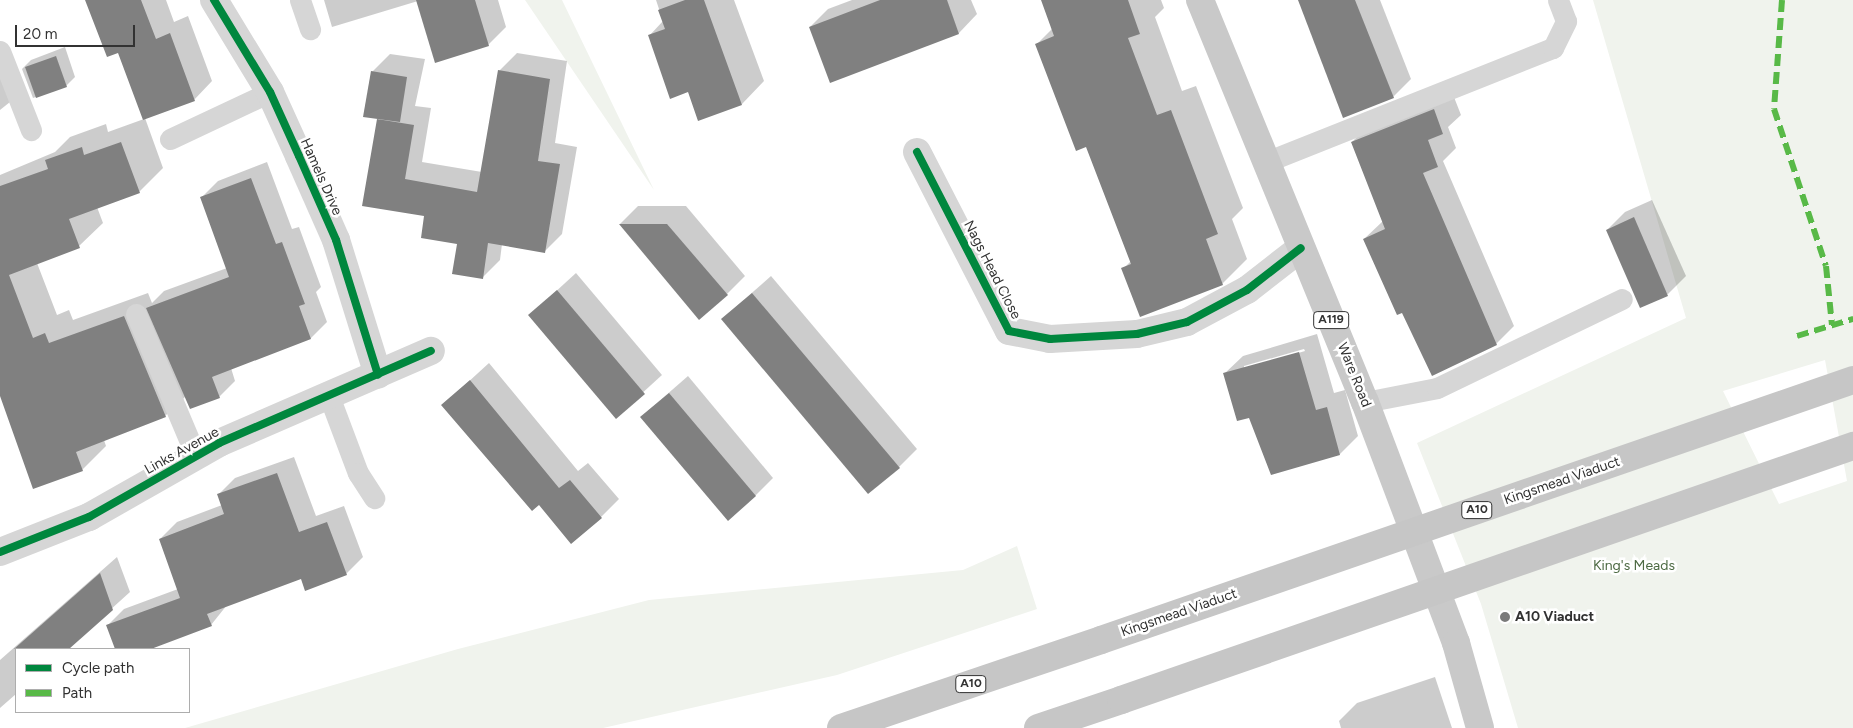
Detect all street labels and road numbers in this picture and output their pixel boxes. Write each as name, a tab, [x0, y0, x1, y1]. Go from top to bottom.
street label: Hamels Drive	[297, 136, 345, 218]
street label: Nags Head Close	[960, 218, 1024, 322]
road number: A119	[1312, 310, 1350, 330]
street label: Ware Road	[1333, 340, 1375, 410]
street label: Links Avenue	[142, 424, 222, 478]
street label: Kingsmead Viaduct	[1502, 453, 1622, 509]
road number: A10	[1461, 500, 1493, 520]
street label: Kingsmead Viaduct	[1119, 585, 1239, 641]
road number: A10	[955, 674, 987, 694]

